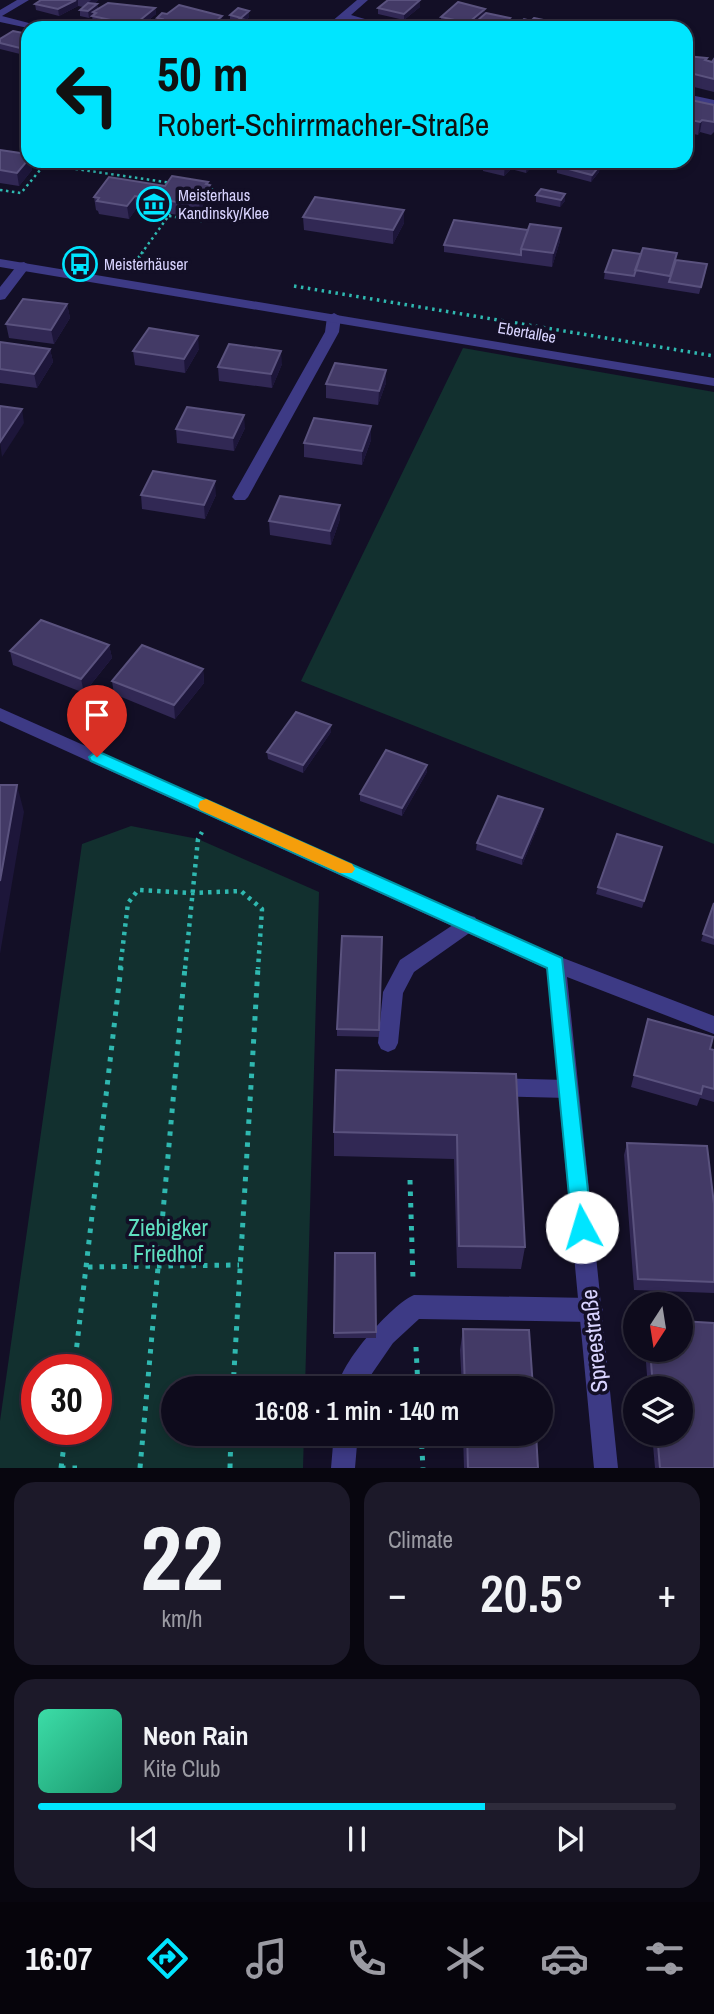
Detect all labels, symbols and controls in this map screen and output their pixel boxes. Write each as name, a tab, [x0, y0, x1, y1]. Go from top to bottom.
text: 50 m	[157, 40, 249, 106]
icon: left	[42, 49, 133, 140]
text: Robert-Schirrmacher-Straße	[157, 103, 489, 146]
place label: Meisterhaus Kandinsky/Klee	[178, 184, 269, 224]
museum icon: Meisterhaus Kandinsky/Klee	[135, 185, 173, 223]
bus stop icon: Meisterhäuser	[61, 245, 99, 283]
place label: Meisterhäuser	[104, 253, 188, 275]
street label: Ebertallee	[496, 316, 558, 348]
pin	[67, 685, 127, 757]
icon: arrive	[78, 696, 116, 734]
position arrow	[545, 1190, 619, 1264]
park label: Ziebigker Friedhof	[128, 1212, 209, 1269]
street label: Spreestraße	[573, 1288, 614, 1394]
north arrow	[623, 1292, 693, 1362]
map controls	[623, 1292, 693, 1446]
speed limit sign: 30	[21, 1354, 112, 1445]
button: layers	[623, 1376, 693, 1446]
text: 16:08 · 1 min · 140 m	[255, 1393, 459, 1428]
text: 22	[141, 1496, 224, 1618]
text: Climate	[388, 1524, 453, 1555]
text: 20.5°	[480, 1558, 584, 1628]
text: −	[388, 1568, 406, 1619]
text: +	[658, 1568, 676, 1619]
text: km/h	[162, 1603, 202, 1634]
text: Neon Rain	[143, 1718, 248, 1753]
text: Kite Club	[143, 1753, 221, 1784]
icon: previous	[125, 1820, 163, 1858]
icon: pause	[338, 1820, 376, 1858]
icon: next	[551, 1820, 589, 1858]
icon: directions	[143, 1934, 192, 1983]
icon: music	[242, 1934, 291, 1983]
icon: phone	[342, 1934, 391, 1983]
icon: climate	[441, 1934, 490, 1983]
icon: car	[540, 1934, 589, 1983]
icon: filters	[640, 1934, 689, 1983]
text: 16:07	[25, 1937, 92, 1980]

